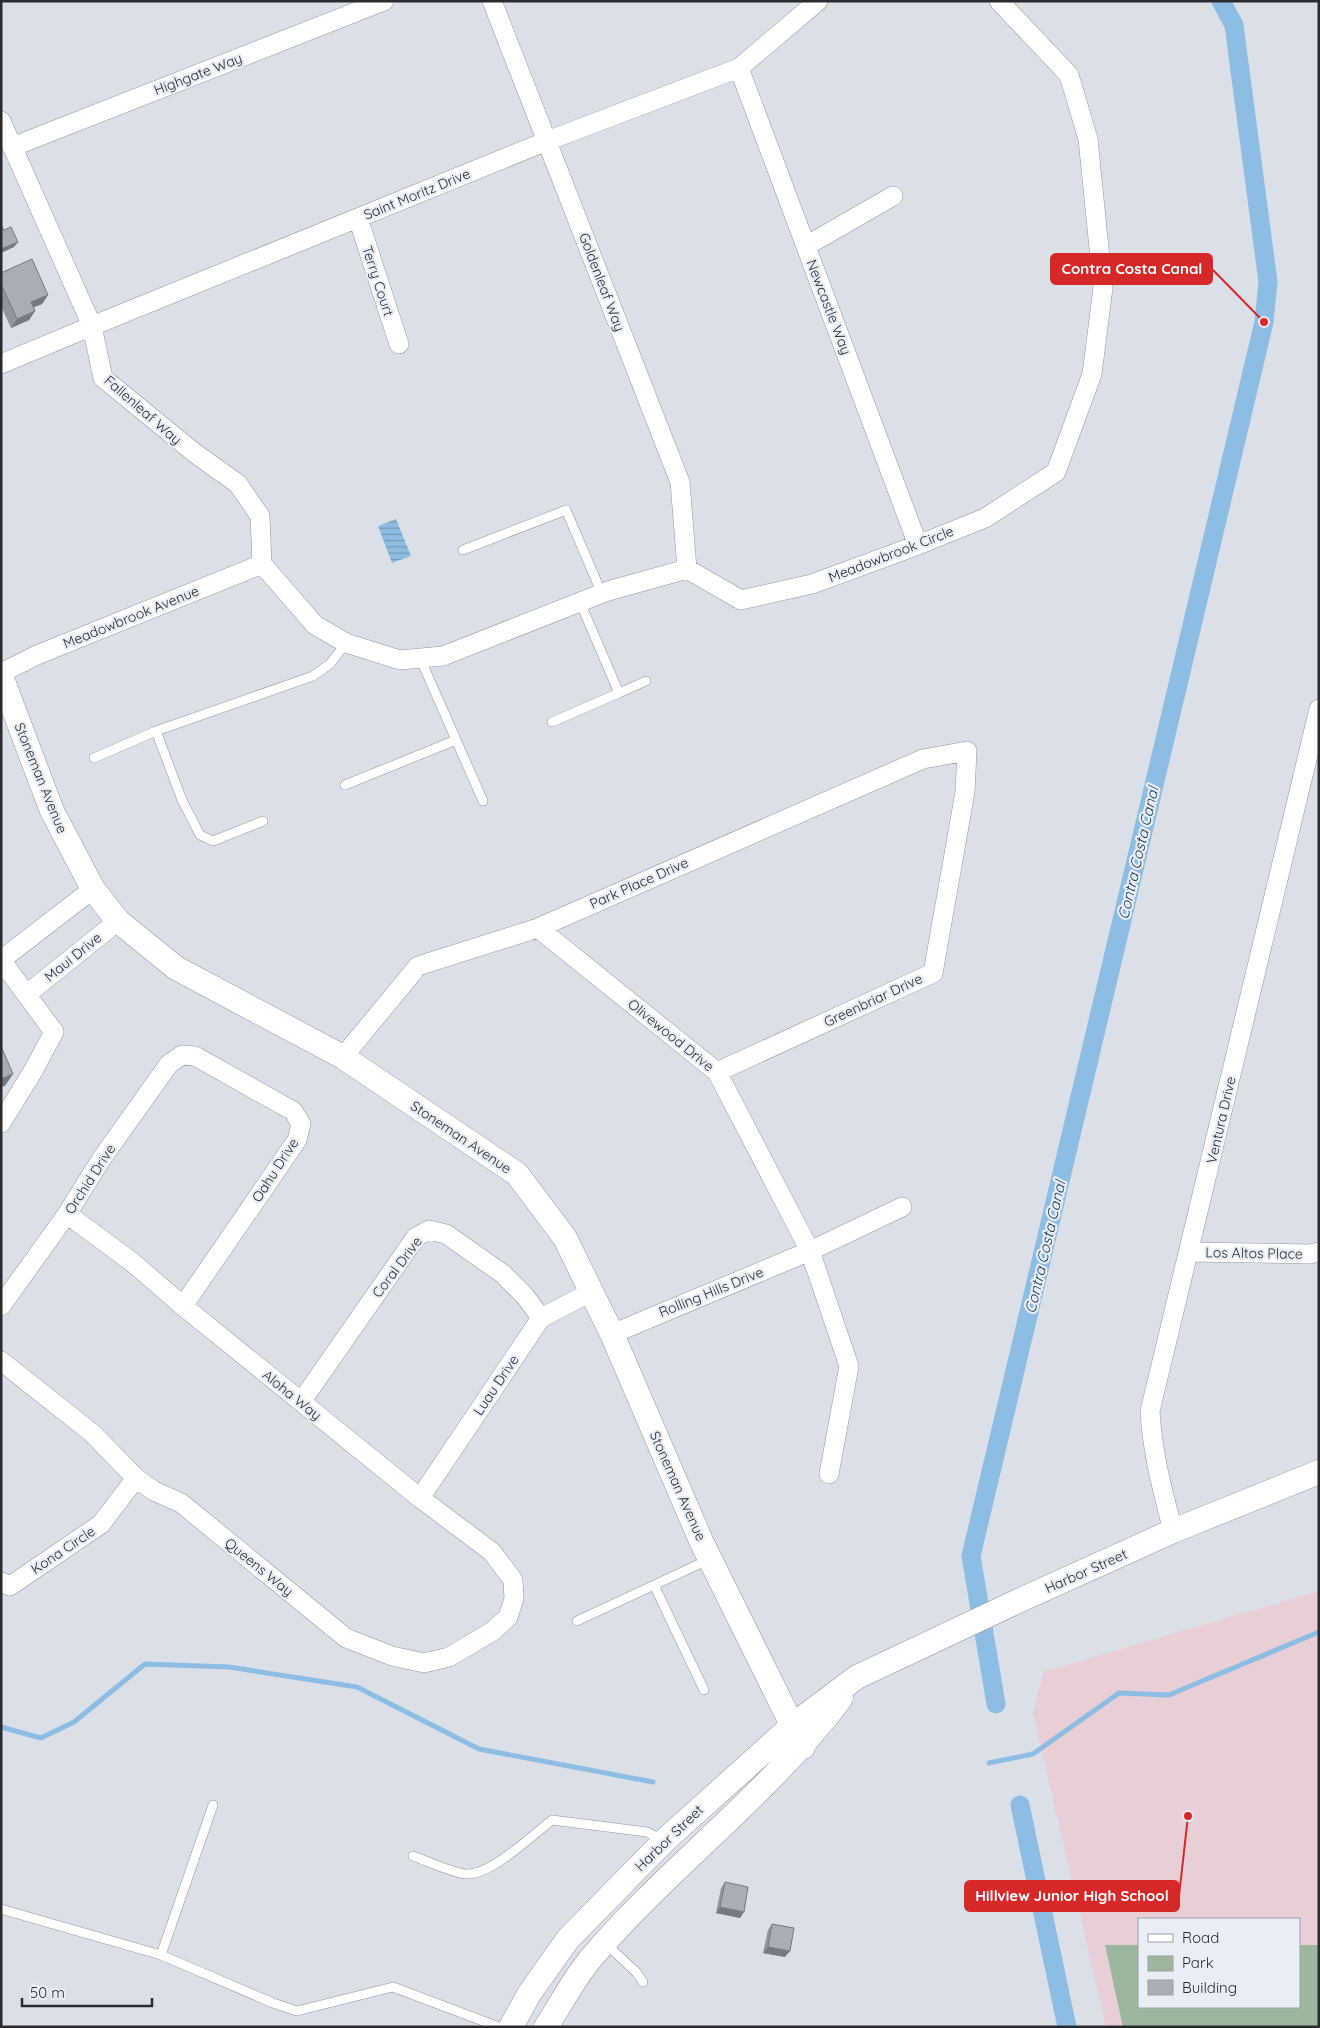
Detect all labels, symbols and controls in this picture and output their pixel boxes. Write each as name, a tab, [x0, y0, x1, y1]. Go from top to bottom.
street label: Highgate Way	[151, 49, 245, 99]
street label: Saint Moritz Drive	[361, 164, 473, 224]
street label: Goldenleaf Way	[575, 230, 629, 334]
street label: Terry Court	[358, 244, 398, 319]
callout: Contra Costa Canal	[1051, 254, 1212, 284]
street label: Newcastle Way	[803, 257, 855, 357]
text: Contra Costa Canal	[1062, 259, 1202, 278]
street label: Fallenleaf Way	[101, 372, 185, 448]
street label: Meadowbrook Circle	[826, 522, 956, 586]
street label: Meadowbrook Avenue	[60, 581, 202, 653]
street label: Stoneman Avenue	[11, 720, 71, 836]
water label: Contra Costa Canal	[1113, 783, 1163, 921]
street label: Park Place Drive	[587, 853, 691, 913]
street label: Maui Drive	[41, 928, 105, 986]
street label: Greenbriar Drive	[821, 969, 925, 1031]
street label: Olivewood Drive	[624, 995, 718, 1075]
street label: Ventura Drive	[1202, 1075, 1240, 1165]
street label: Stoneman Avenue	[407, 1097, 515, 1178]
street label: Oahu Drive	[248, 1135, 302, 1205]
street label: Orchid Drive	[61, 1140, 119, 1217]
water label: Contra Costa Canal	[1020, 1177, 1070, 1315]
street label: Coral Drive	[368, 1233, 426, 1301]
street label: Los Altos Place	[1205, 1243, 1303, 1263]
street label: Rolling Hills Drive	[656, 1263, 766, 1321]
street label: Luau Drive	[469, 1351, 523, 1419]
street label: Aloha Way	[259, 1366, 325, 1424]
street label: Stoneman Avenue	[646, 1428, 710, 1544]
street label: Kona Circle	[28, 1522, 99, 1578]
street label: Queens Way	[221, 1534, 297, 1600]
street label: Harbor Street	[1042, 1545, 1130, 1597]
street label: Harbor Street	[631, 1801, 707, 1875]
callout: Hillview Junior High School	[965, 1881, 1179, 1911]
text: Hillview Junior High School	[975, 1886, 1169, 1905]
legend	[1138, 1918, 1300, 2008]
text: Road	[1182, 1928, 1219, 1947]
text: Park	[1182, 1953, 1214, 1972]
scale bar	[22, 1976, 152, 2008]
text: Building	[1182, 1978, 1237, 1997]
text: 50 m	[30, 1983, 65, 2002]

